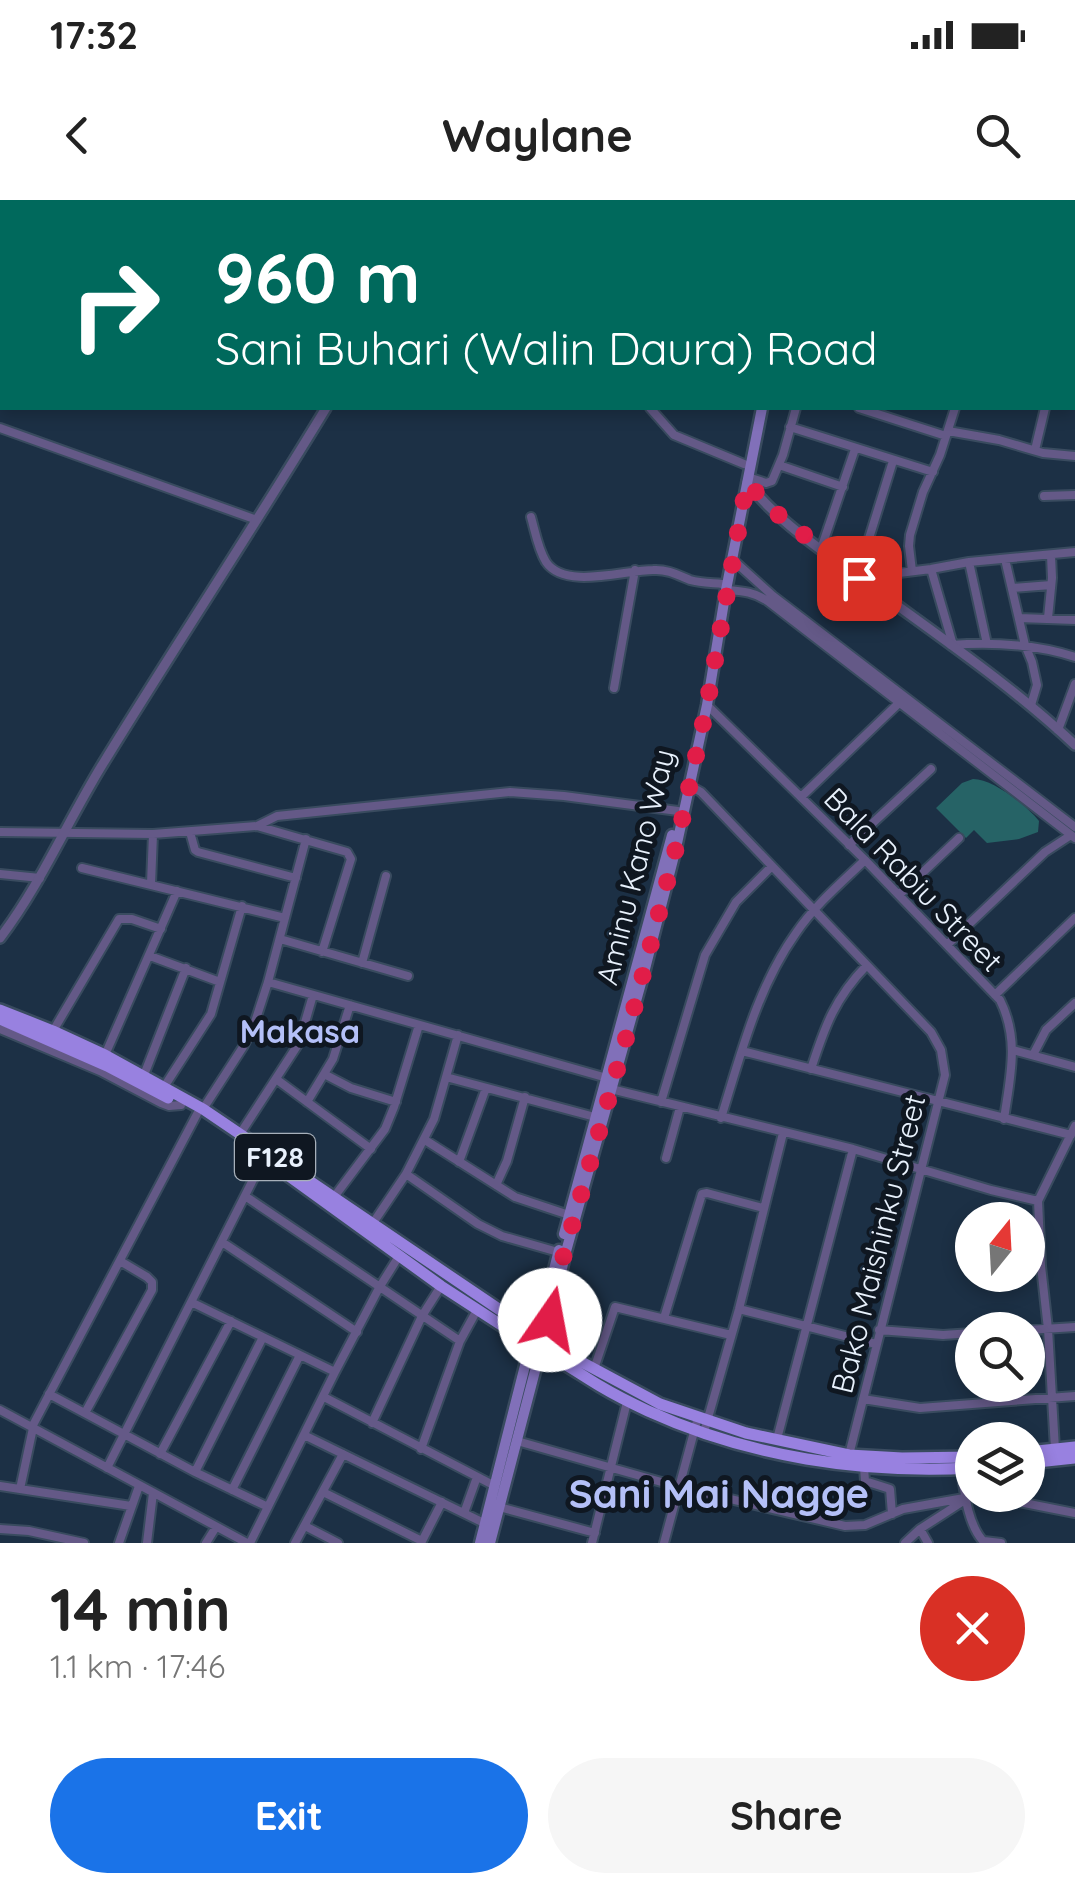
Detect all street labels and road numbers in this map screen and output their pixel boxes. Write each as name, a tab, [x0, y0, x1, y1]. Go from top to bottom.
street label: Aminu Kano Way	[587, 745, 683, 989]
street label: Bala Rabiu Street	[816, 779, 1011, 979]
street label: Bako Maishinku Street	[822, 1090, 934, 1397]
road number: F128	[235, 1134, 315, 1180]

